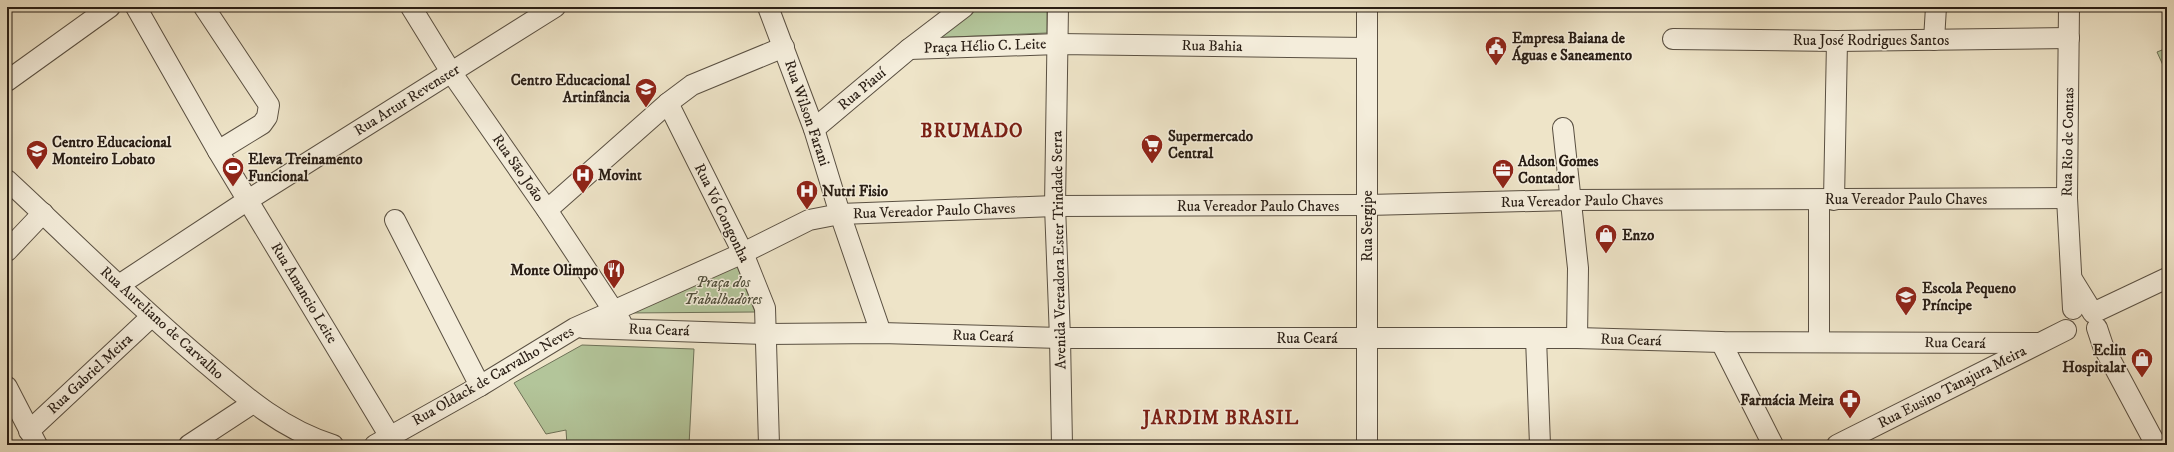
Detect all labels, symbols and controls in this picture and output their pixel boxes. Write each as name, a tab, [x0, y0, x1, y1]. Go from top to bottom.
place label: Empresa Baiana de Águas e Saneamento	[1511, 29, 1633, 65]
street label: Rua José Rodrigues Santos	[1793, 31, 1949, 50]
street label: Praça Hélio C. Leite	[923, 34, 1047, 58]
public building icon: Empresa Baiana de Águas e Saneamento	[1483, 34, 1509, 67]
street label: Rua Bahia	[1181, 36, 1243, 56]
street label: Rua Wilson Farani	[780, 57, 834, 169]
street label: Rua Artur Revenster	[351, 60, 464, 140]
street label: Rua Piauí	[834, 63, 891, 115]
place label: Centro Educacional Artinfância	[511, 71, 631, 107]
school or university icon: Centro Educacional Artinfância	[633, 76, 659, 109]
street label: Rua Rio de Contas	[2058, 87, 2078, 197]
district label: BRUMADO	[920, 120, 1024, 143]
place label: Supermercado Central	[1168, 127, 1254, 163]
street label: Avenida Vereadora Ester Trindade Serra	[1047, 130, 1071, 369]
street label: Rua São João	[488, 131, 548, 205]
supermarket icon: Supermercado Central	[1139, 132, 1165, 165]
place label: Centro Educacional Monteiro Lobato	[52, 133, 172, 169]
school or university icon: Centro Educacional Monteiro Lobato	[24, 138, 50, 171]
place label: Eleva Treinamento Funcional	[248, 150, 363, 186]
place label: Adson Gomes Contador	[1517, 152, 1599, 188]
sports icon: Eleva Treinamento Funcional	[220, 155, 246, 188]
office icon: Adson Gomes Contador	[1490, 157, 1516, 190]
street label: Rua Vó Congonha	[690, 160, 754, 266]
hospital icon: Movint	[570, 162, 596, 195]
place label: Movint	[598, 166, 642, 185]
hospital icon: Nutri Fisio	[794, 178, 820, 211]
place label: Nutri Fisio	[822, 182, 889, 201]
street label: Rua Sergipe	[1358, 190, 1377, 262]
street label: Rua Vereador Paulo Chaves	[1501, 190, 1663, 212]
street label: Rua Vereador Paulo Chaves	[1825, 190, 1987, 209]
street label: Rua Vereador Paulo Chaves	[1177, 197, 1339, 216]
street label: Rua Vereador Paulo Chaves	[852, 199, 1016, 223]
shop icon: Enzo	[1593, 222, 1619, 255]
place label: Enzo	[1622, 226, 1655, 245]
street label: Rua Amancio Leite	[266, 239, 342, 347]
restaurant icon: Monte Olimpo	[601, 257, 627, 290]
place label: Monte Olimpo	[510, 261, 599, 280]
street label: Rua Aureliano de Carvalho	[96, 262, 228, 384]
park label: Praça dos Trabalhadores	[684, 273, 763, 309]
place label: Escola Pequeno Príncipe	[1922, 279, 2017, 315]
school or university icon: Escola Pequeno Príncipe	[1893, 284, 1919, 317]
street label: Rua Ceará	[628, 319, 691, 341]
street label: Rua Oldack de Carvalho Neves	[409, 322, 577, 430]
street label: Rua Ceará	[952, 325, 1015, 347]
street label: Rua Gabriel Meira	[43, 329, 137, 418]
street label: Rua Ceará	[1276, 329, 1338, 348]
street label: Rua Ceará	[1600, 329, 1663, 351]
street label: Rua Ceará	[1924, 333, 1986, 353]
street label: Rua Eusino Tanajura Meira	[1875, 341, 2030, 433]
place label: Eclin Hospitalar	[2062, 341, 2126, 377]
shop icon: Eclin Hospitalar	[2129, 346, 2155, 379]
pharmacy icon: Farmácia Meira	[1837, 387, 1863, 420]
place label: Farmácia Meira	[1740, 391, 1835, 410]
district label: JARDIM BRASIL	[1141, 407, 1299, 430]

